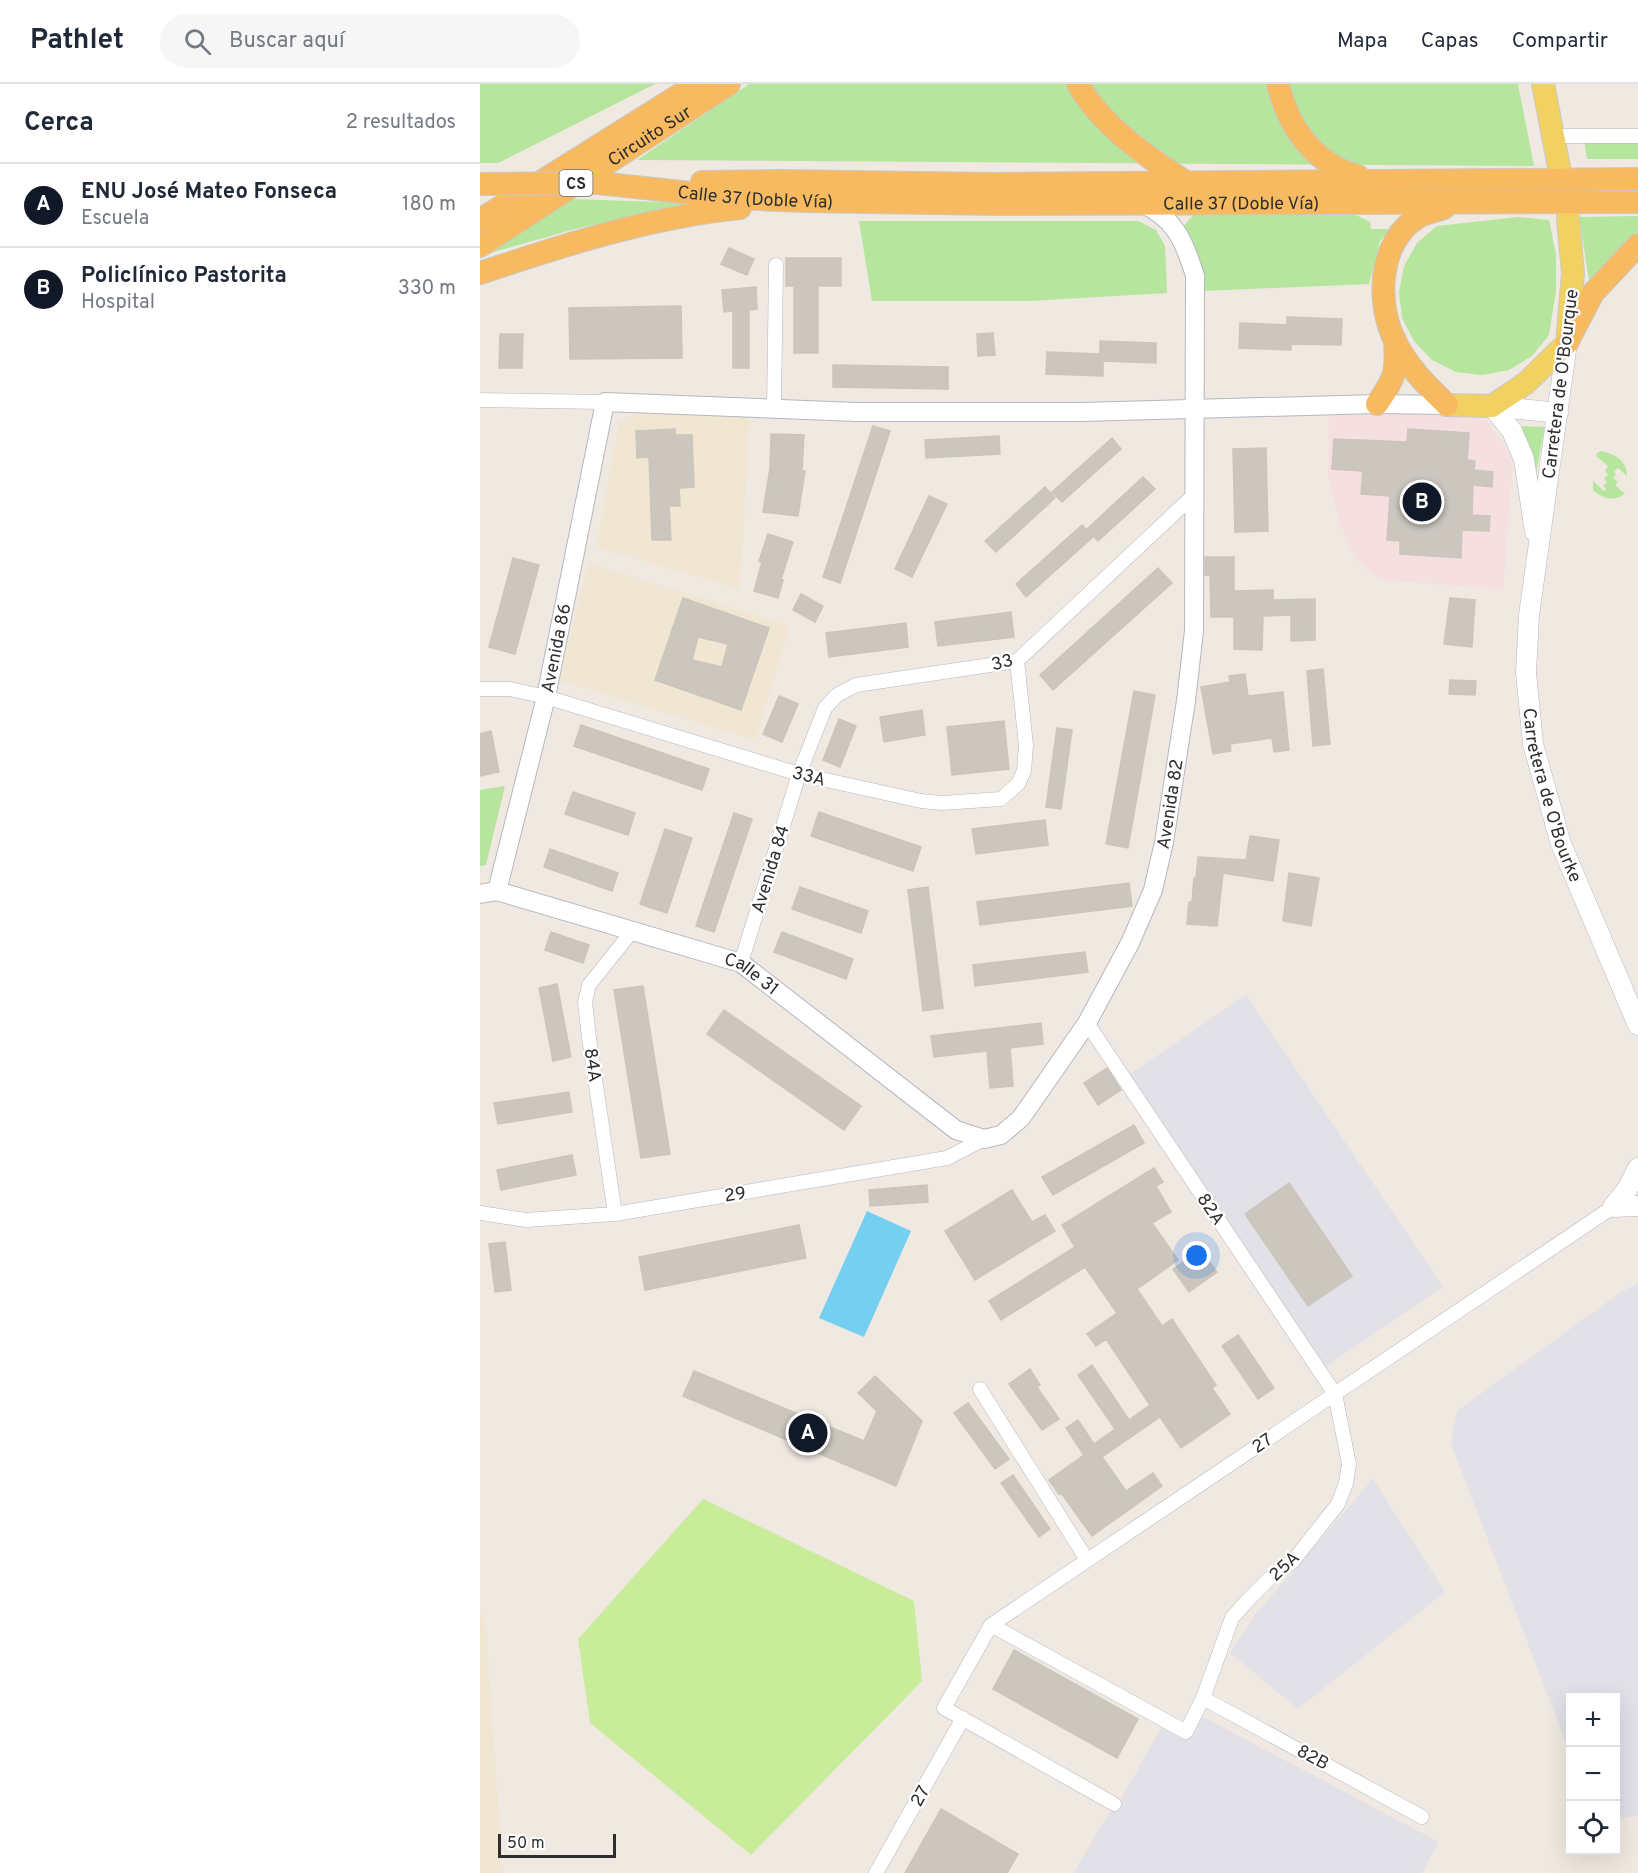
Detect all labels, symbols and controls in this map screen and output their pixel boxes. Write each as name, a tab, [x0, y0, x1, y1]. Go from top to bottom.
search box	[160, 14, 580, 68]
text: Pathlet	[30, 23, 124, 59]
icon: search	[181, 25, 214, 58]
text: Buscar aquí	[229, 28, 345, 55]
text: Mapa	[1337, 28, 1388, 55]
text: Capas	[1421, 28, 1479, 55]
text: Compartir	[1512, 28, 1608, 55]
street label: Circuito Sur	[604, 101, 696, 173]
text: Cerca	[24, 107, 94, 140]
text: 2 resultados	[346, 110, 456, 136]
road number: CS	[560, 170, 592, 196]
text: ENU José Mateo Fonseca	[81, 179, 337, 206]
street label: Calle 37 (Doble Vía)	[676, 182, 833, 214]
text: A	[36, 192, 51, 218]
text: 180 m	[402, 192, 456, 218]
street label: Calle 37 (Doble Vía)	[1163, 193, 1319, 216]
text: Escuela	[81, 206, 149, 232]
text: Policlínico Pastorita	[81, 263, 287, 290]
text: B	[37, 276, 50, 302]
text: 330 m	[398, 276, 456, 302]
street label: Carretera de O'Bourque	[1538, 288, 1585, 480]
text: Hospital	[81, 290, 155, 316]
pin: B	[1402, 480, 1442, 524]
street label: Avenida 86	[537, 602, 577, 695]
street label: 33	[989, 650, 1016, 677]
street label: Carretera de O'Bourke	[1517, 707, 1586, 886]
street label: Avenida 82	[1153, 758, 1190, 852]
street label: 33A	[789, 762, 828, 793]
street label: Avenida 84	[747, 823, 796, 916]
street label: Calle 31	[721, 949, 783, 1001]
street label: 84A	[577, 1047, 606, 1084]
street label: 29	[723, 1182, 748, 1209]
street label: 82A	[1191, 1189, 1229, 1230]
your location	[1182, 1241, 1211, 1270]
pin: A	[788, 1410, 828, 1456]
street label: 27	[1248, 1429, 1278, 1459]
street label: 25A	[1265, 1547, 1305, 1587]
map controls	[1566, 1693, 1620, 1855]
button: +	[1566, 1693, 1620, 1747]
street label: 82B	[1292, 1740, 1332, 1776]
button: −	[1566, 1747, 1620, 1801]
street label: 27	[906, 1782, 936, 1811]
button: locate	[1566, 1801, 1620, 1855]
scale bar	[498, 1831, 616, 1858]
text: 50 m	[507, 1834, 545, 1854]

